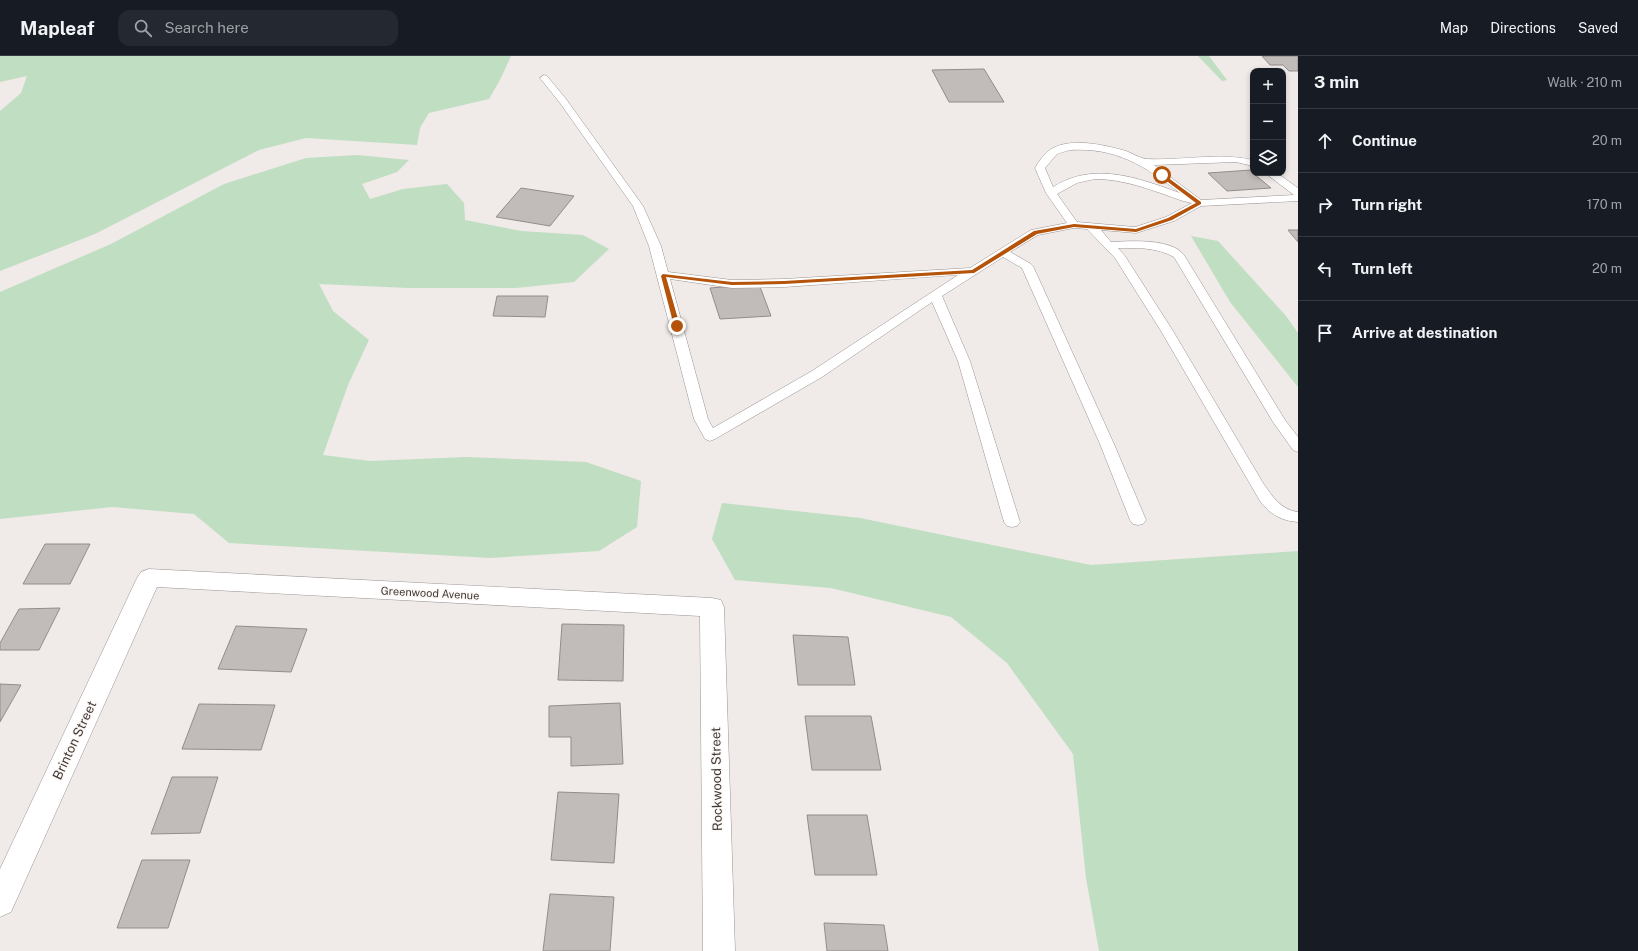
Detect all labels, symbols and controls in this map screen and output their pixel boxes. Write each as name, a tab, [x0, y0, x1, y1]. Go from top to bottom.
search box	[118, 10, 398, 46]
text: Mapleaf	[20, 17, 94, 39]
icon: search	[132, 17, 154, 39]
text: Search here	[164, 19, 249, 36]
text: Map	[1440, 20, 1468, 36]
text: Directions	[1490, 20, 1556, 36]
text: Saved	[1578, 20, 1618, 36]
map controls	[1250, 68, 1286, 176]
button: +	[1250, 68, 1286, 104]
text: 3 min	[1314, 72, 1359, 92]
text: Walk · 210 m	[1547, 75, 1622, 90]
button: −	[1250, 104, 1286, 140]
icon: ahead	[1314, 130, 1336, 152]
text: Continue	[1352, 132, 1417, 149]
text: 20 m	[1592, 133, 1622, 148]
button: layers	[1250, 140, 1286, 176]
route start	[1153, 166, 1171, 184]
icon: right	[1314, 194, 1336, 216]
text: Turn right	[1352, 196, 1422, 213]
text: 170 m	[1587, 197, 1622, 212]
icon: left	[1314, 258, 1336, 280]
text: Turn left	[1352, 260, 1413, 277]
text: 20 m	[1592, 261, 1622, 276]
route end	[668, 317, 686, 335]
icon: arrive	[1314, 322, 1336, 344]
text: Arrive at destination	[1352, 324, 1497, 341]
street label: Greenwood Avenue	[380, 584, 480, 602]
street label: Brinton Street	[50, 698, 99, 782]
street label: Rockwood Street	[708, 727, 725, 831]

